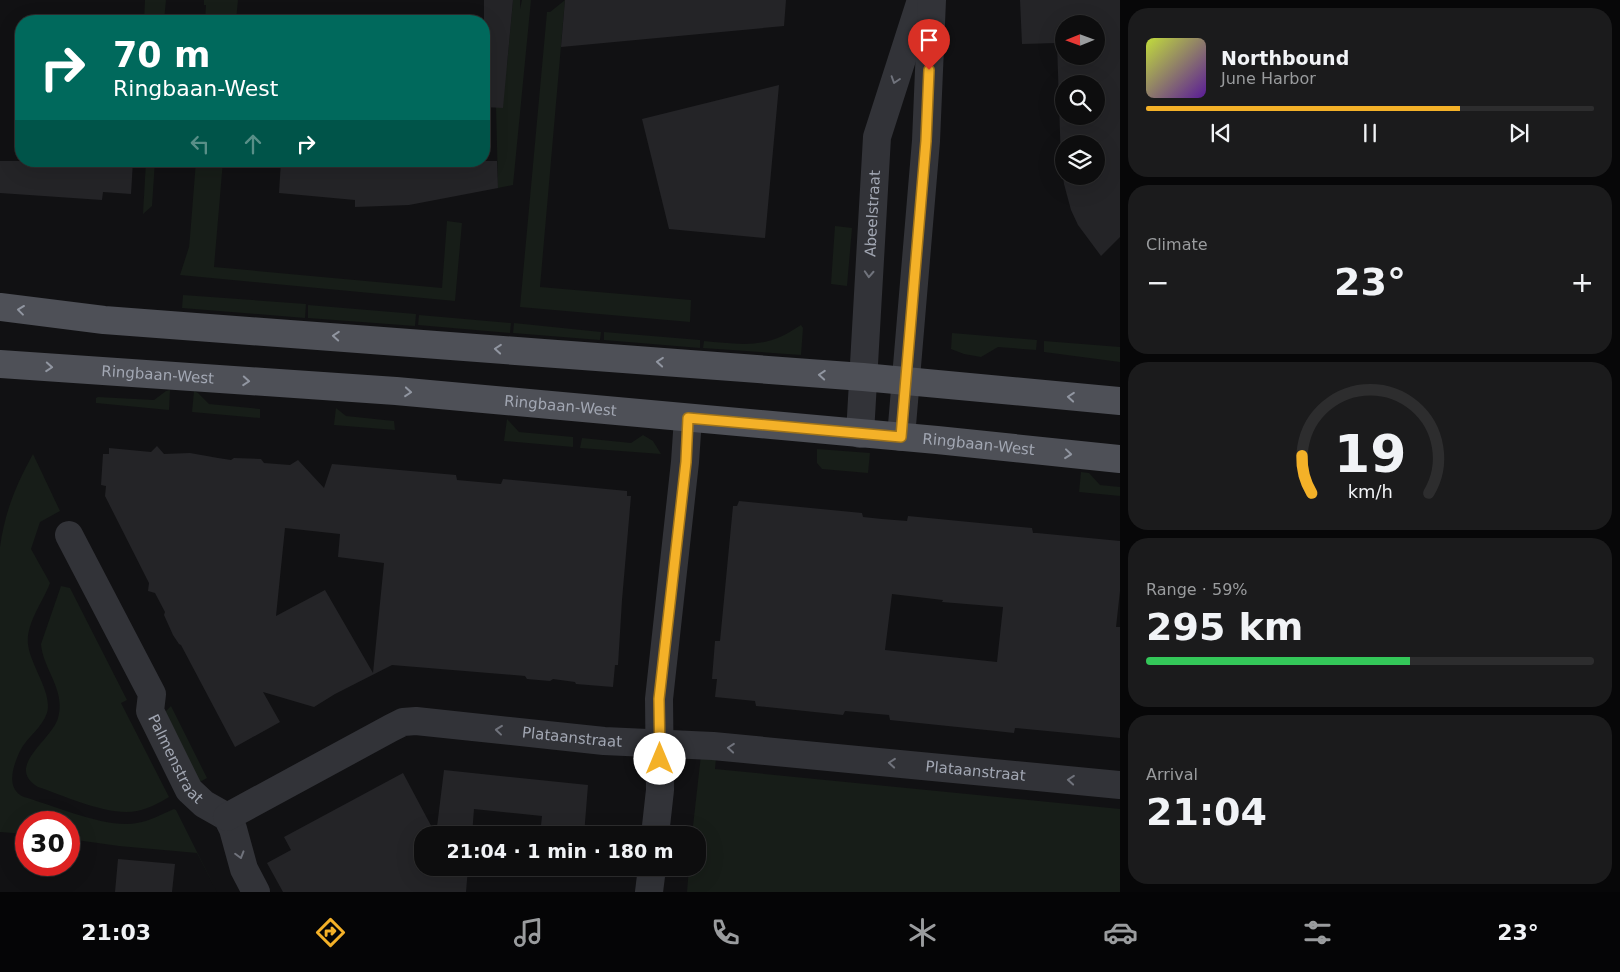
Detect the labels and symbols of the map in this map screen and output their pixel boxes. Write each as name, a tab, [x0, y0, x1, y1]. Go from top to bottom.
north arrow	[1055, 15, 1105, 65]
pin	[908, 19, 950, 70]
one-way arrow	[891, 75, 901, 83]
street label: Abeelstraat	[861, 169, 884, 257]
one-way arrow	[863, 270, 874, 278]
one-way arrow	[17, 305, 25, 316]
one-way arrow	[332, 331, 340, 342]
one-way arrow	[494, 344, 502, 355]
one-way arrow	[656, 357, 664, 368]
one-way arrow	[45, 362, 53, 373]
street label: Ringbaan-West	[101, 362, 215, 388]
one-way arrow	[818, 370, 826, 381]
one-way arrow	[242, 375, 250, 386]
one-way arrow	[404, 387, 412, 398]
one-way arrow	[1067, 391, 1075, 402]
street label: Ringbaan-West	[503, 392, 618, 420]
street label: Ringbaan-West	[922, 430, 1036, 459]
one-way arrow	[1064, 448, 1072, 459]
street label: Palmenstraat	[144, 711, 207, 808]
street label: Plataanstraat	[521, 723, 623, 751]
one-way arrow	[495, 725, 503, 736]
position arrow	[633, 732, 685, 784]
one-way arrow	[726, 743, 734, 754]
street label: Plataanstraat	[925, 757, 1027, 785]
one-way arrow	[888, 758, 896, 769]
one-way arrow	[1067, 775, 1075, 786]
speed limit sign: 30	[15, 811, 80, 876]
one-way arrow	[234, 851, 244, 859]

